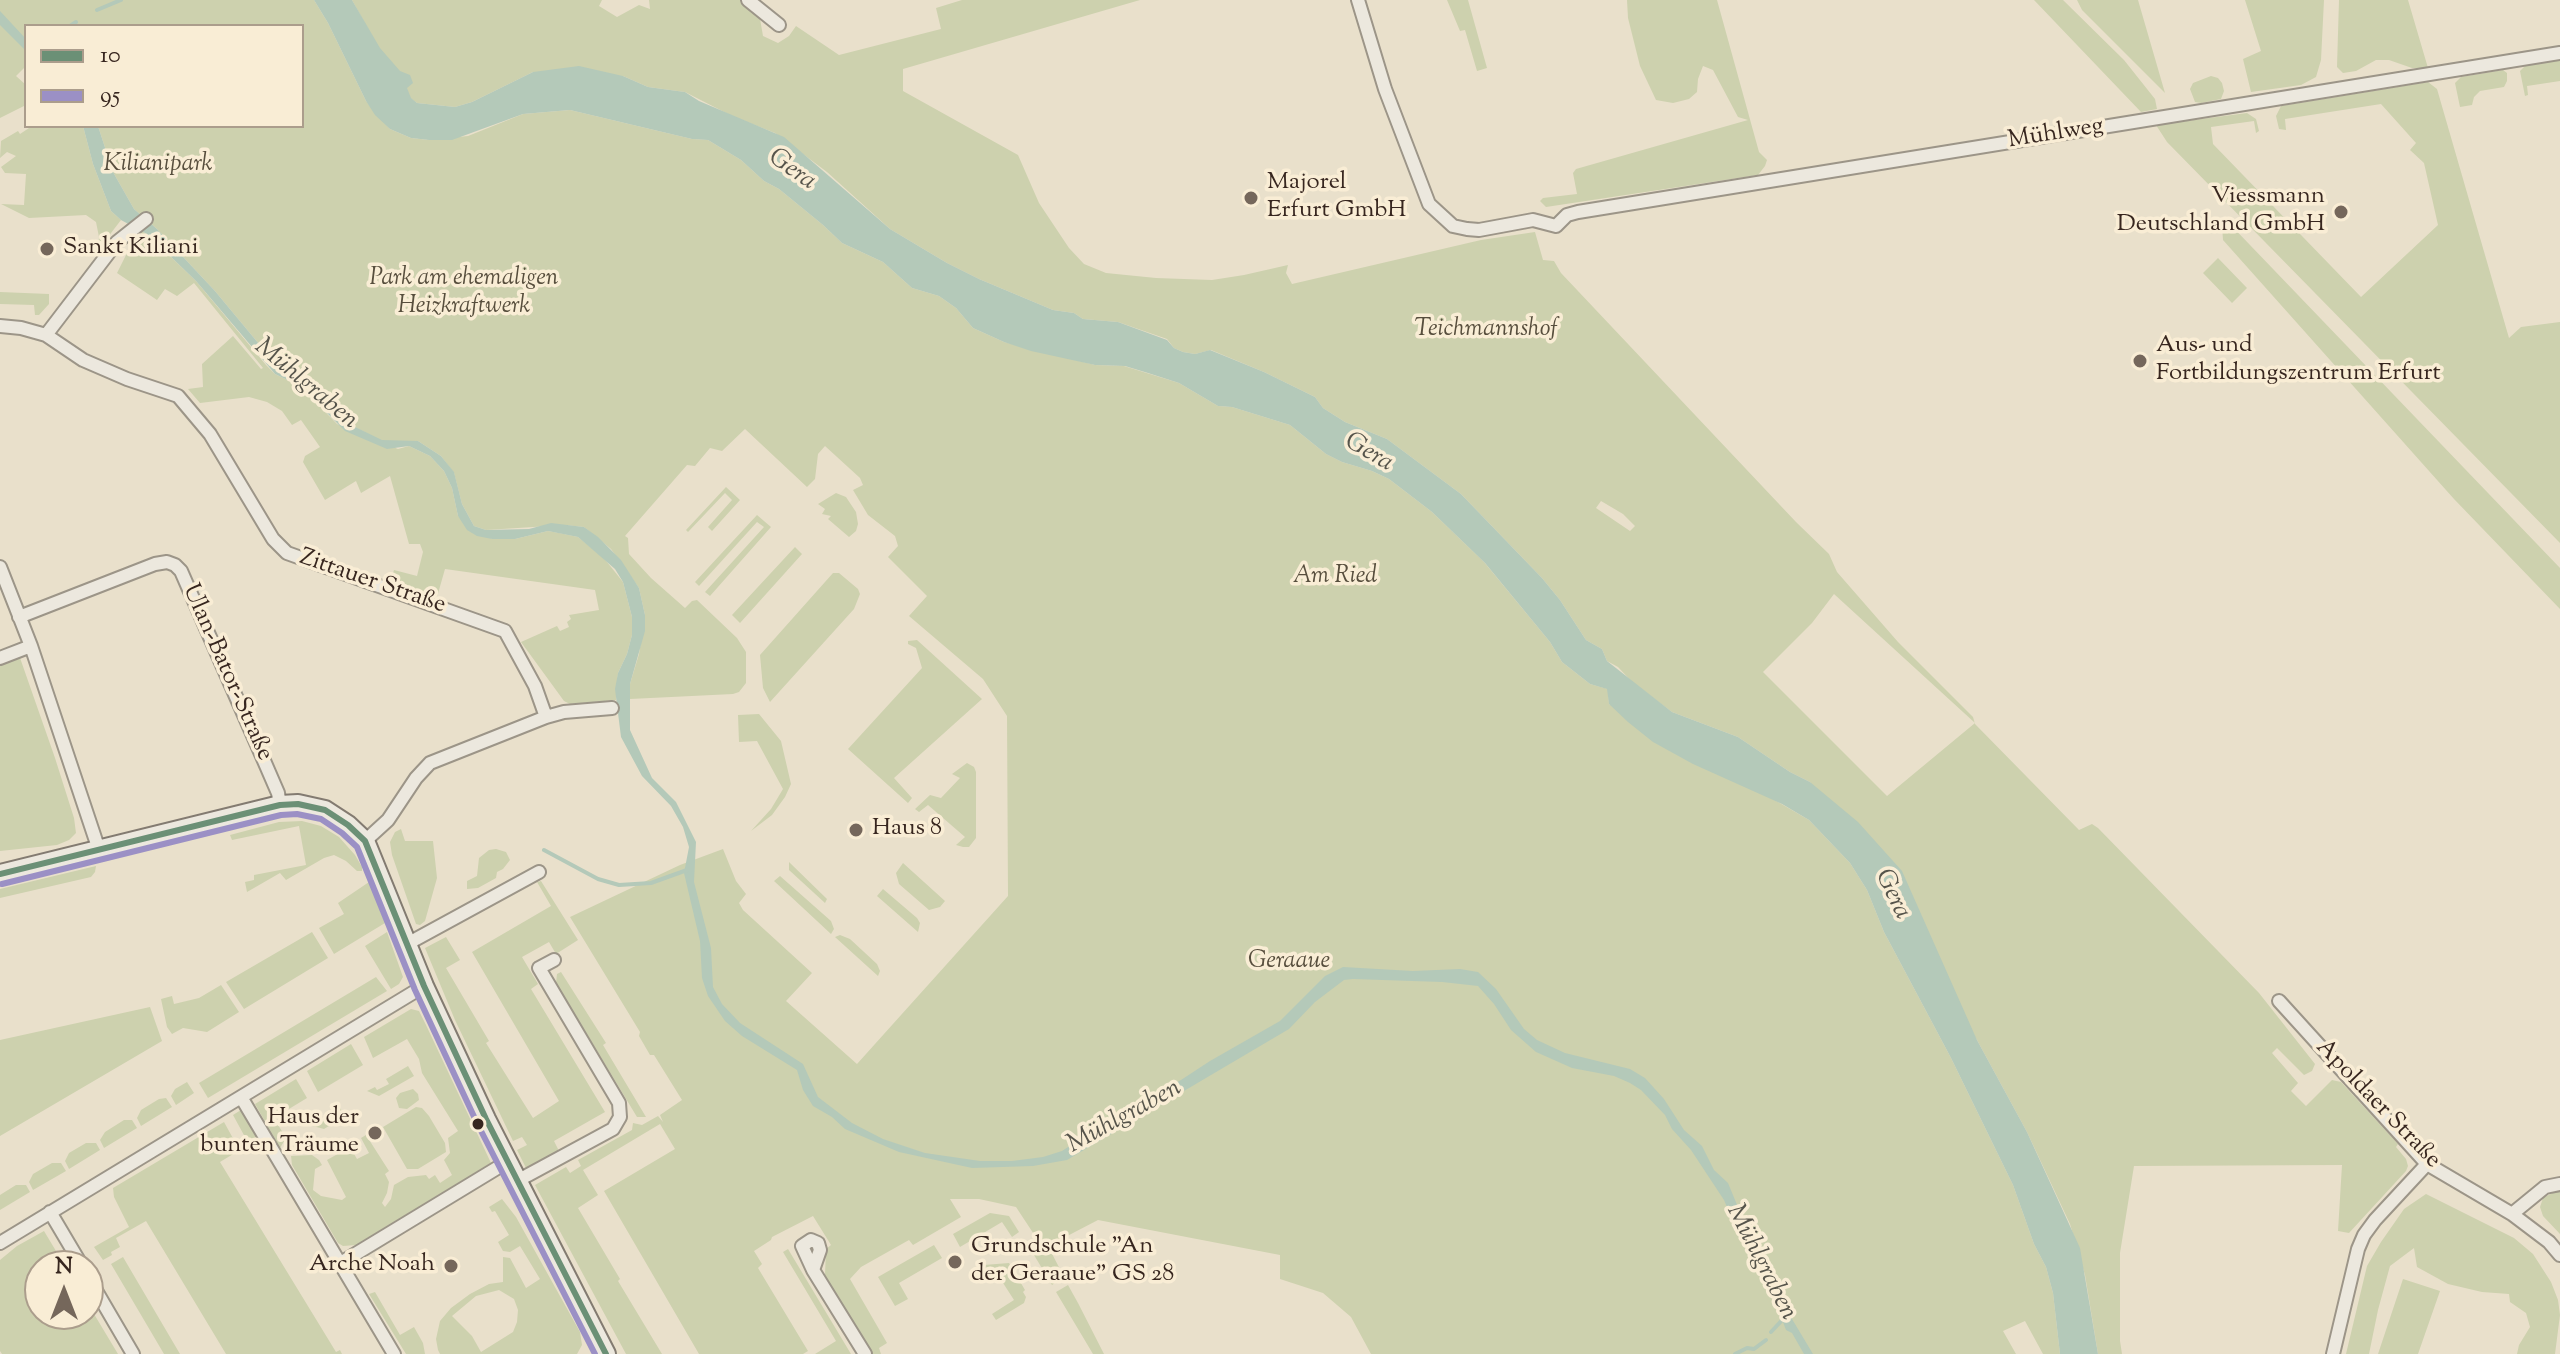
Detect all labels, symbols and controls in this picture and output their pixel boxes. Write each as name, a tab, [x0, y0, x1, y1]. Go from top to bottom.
legend	[24, 24, 304, 128]
text: 10	[100, 39, 121, 73]
text: 95	[100, 79, 120, 113]
street label: Mühlweg	[2006, 113, 2106, 157]
water label: Gera	[761, 143, 821, 199]
park label: Kilianipark	[104, 152, 212, 180]
place label: Majorel Erfurt GmbH	[1267, 170, 1406, 226]
place label: Viessmann Deutschland GmbH	[2117, 184, 2325, 240]
marker: Majorel Erfurt GmbH	[1242, 189, 1260, 207]
marker: Viessmann Deutschland GmbH	[2332, 203, 2350, 221]
place label: Sankt Kiliani	[63, 235, 198, 263]
marker: Sankt Kiliani	[38, 240, 56, 258]
park label: Park am ehemaligen Heizkraftwerk	[370, 266, 558, 322]
park label: Teichmannshof	[1414, 317, 1558, 345]
water label: Mühlgraben	[247, 333, 363, 437]
place label: Aus- und Fortbildungszentrum Erfurt	[2156, 333, 2441, 389]
marker: Aus- und Fortbildungszentrum Erfurt	[2131, 352, 2149, 370]
water label: Gera	[1338, 428, 1398, 480]
street label: Zittauer Straße	[295, 544, 449, 622]
park label: Am Ried	[1293, 564, 1377, 592]
street label: Ulan-Bator-Straße	[174, 580, 278, 766]
place label: Haus 8	[872, 816, 942, 844]
marker: Haus 8	[847, 821, 865, 839]
water label: Gera	[1866, 865, 1916, 925]
park label: Geraaue	[1248, 949, 1330, 977]
street label: Apoldaer Straße	[2308, 1035, 2446, 1175]
water label: Mühlgraben	[1062, 1074, 1188, 1162]
place label: Haus der bunten Träume	[200, 1105, 359, 1161]
unlabelled marker	[470, 1116, 486, 1132]
marker: Haus der bunten Träume	[366, 1124, 384, 1142]
water label: Mühlgraben	[1718, 1200, 1802, 1326]
place label: Grundschule "An der Geraaue" GS 28	[971, 1234, 1174, 1290]
north arrow	[24, 1250, 104, 1330]
text: N	[55, 1252, 73, 1284]
place label: Arche Noah	[309, 1252, 435, 1280]
marker: Grundschule "An der Geraaue" GS 28	[946, 1253, 964, 1271]
marker: Arche Noah	[442, 1257, 460, 1275]

